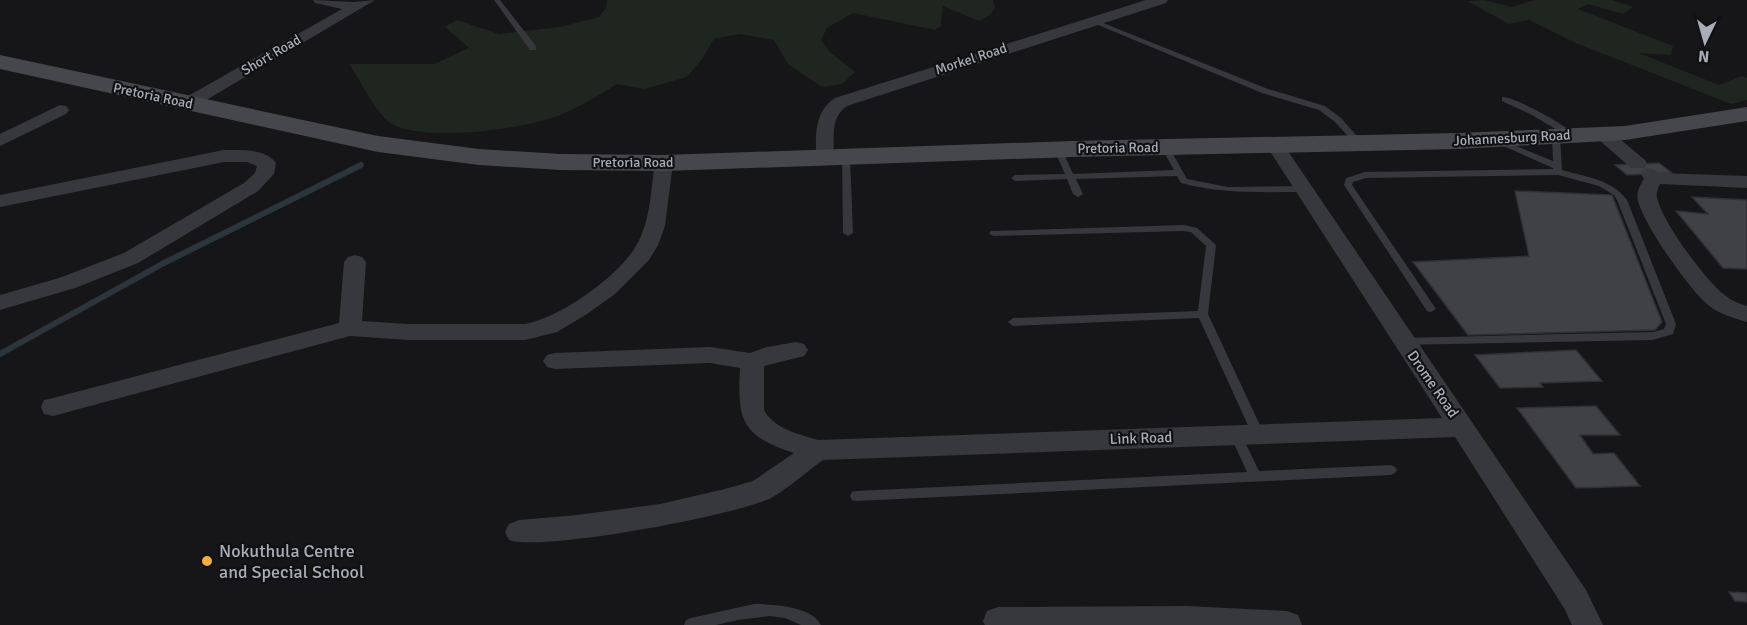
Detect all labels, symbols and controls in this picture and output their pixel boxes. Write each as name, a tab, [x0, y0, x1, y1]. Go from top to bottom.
north arrow	[1675, 12, 1735, 72]
street label: Short Road	[238, 31, 304, 79]
street label: Morkel Road	[933, 39, 1009, 79]
text: N	[1697, 45, 1710, 66]
street label: Pretoria Road	[112, 79, 194, 113]
street label: Johannesburg Road	[1453, 126, 1571, 150]
street label: Pretoria Road	[1077, 139, 1159, 157]
street label: Pretoria Road	[593, 154, 674, 171]
street label: Drome Road	[1403, 347, 1463, 421]
street label: Link Road	[1109, 428, 1173, 448]
place label: Nokuthula Centre and Special School	[219, 540, 364, 583]
marker: Nokuthula Centre and Special School	[200, 554, 214, 568]

